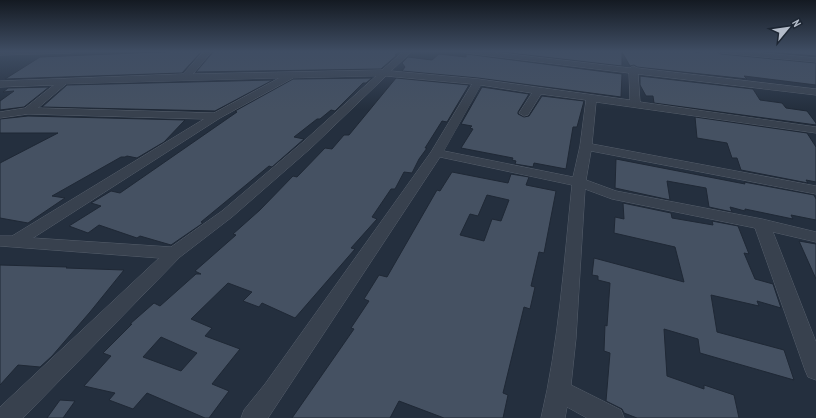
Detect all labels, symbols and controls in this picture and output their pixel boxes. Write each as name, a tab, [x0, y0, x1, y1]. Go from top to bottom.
north arrow	[768, 8, 808, 48]
text: N	[789, 17, 804, 29]

